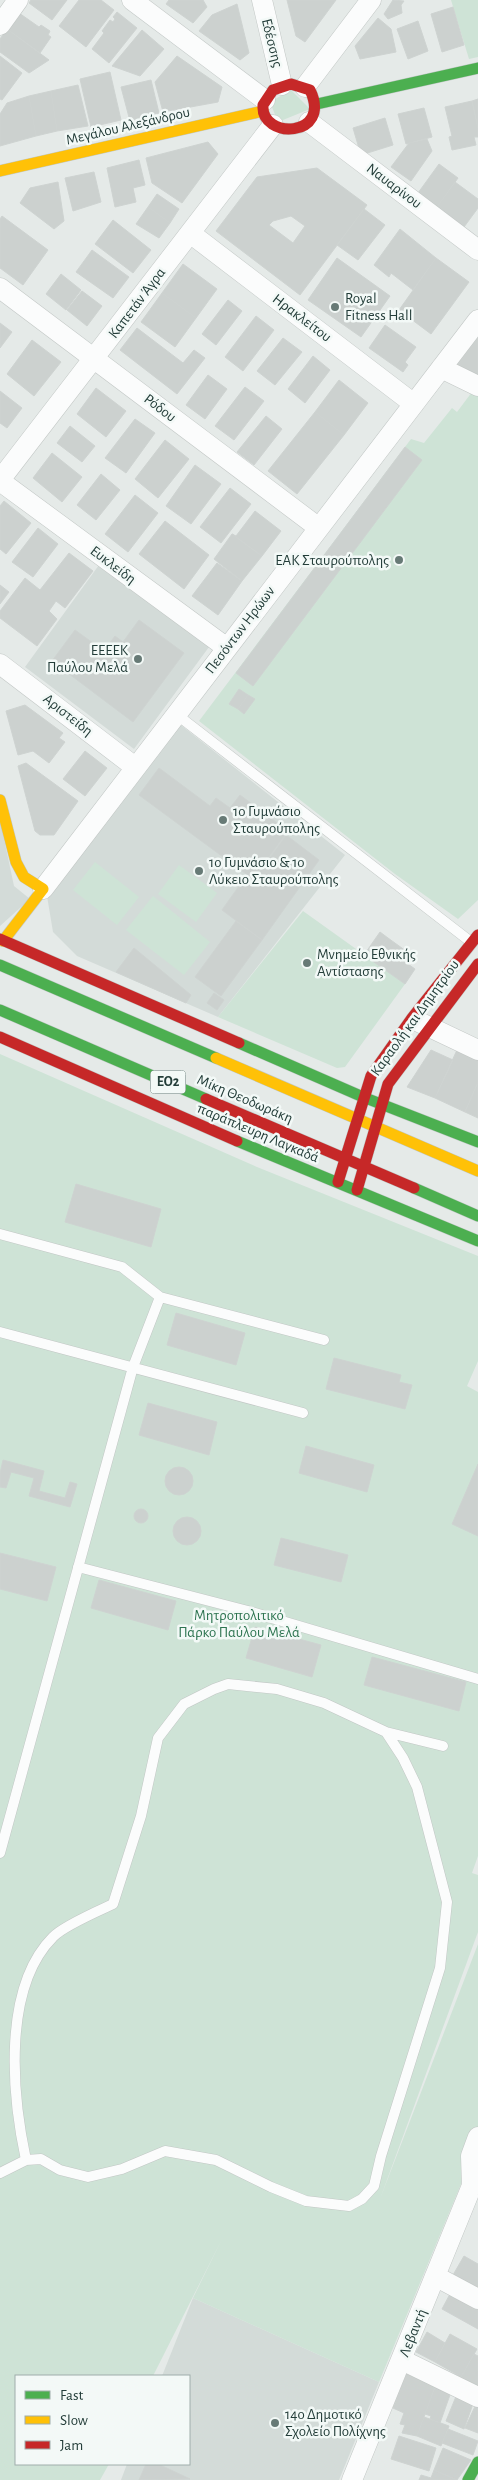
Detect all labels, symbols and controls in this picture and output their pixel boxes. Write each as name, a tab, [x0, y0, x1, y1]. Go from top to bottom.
street label: Εδέσσης	[259, 17, 285, 69]
street label: Μεγάλου Αλεξάνδρου	[65, 104, 191, 148]
street label: Ναυαρίνου	[364, 161, 424, 211]
street label: Καπετάν Άγρα	[106, 265, 168, 341]
street label: Ηρακλείτου	[270, 291, 334, 345]
place label: Royal Fitness Hall	[345, 291, 412, 323]
marker: Royal Fitness Hall	[329, 301, 341, 313]
street label: Ρόδου	[141, 391, 179, 425]
street label: Ευκλείδη	[87, 543, 139, 587]
place label: EAK Σταυρούπολης	[275, 553, 389, 568]
marker: EAK Σταυρούπολης	[393, 554, 405, 566]
street label: Πεσόντων Ηρώων	[202, 584, 278, 676]
place label: ΕΕΕΕΚ Παύλου Μελά	[47, 643, 129, 675]
marker: ΕΕΕΕΚ Παύλου Μελά	[132, 653, 144, 665]
street label: Αριστείδη	[40, 691, 96, 739]
place label: 1ο Γυμνάσιο Σταυρούπολης	[233, 804, 320, 836]
marker: 1ο Γυμνάσιο Σταυρούπολης	[217, 814, 229, 826]
place label: 1ο Γυμνάσιο & 1ο Λύκειο Σταυρούπολης	[209, 855, 339, 887]
marker: 1ο Γυμνάσιο & 1ο Λύκειο Σταυρούπολης	[193, 865, 205, 877]
place label: Μνημείο Εθνικής Αντίστασης	[317, 947, 416, 979]
marker: Μνημείο Εθνικής Αντίστασης	[301, 957, 313, 969]
street label: Καραολή και Δημητρίου	[368, 957, 462, 1079]
road number: ΕΟ2	[150, 1070, 186, 1094]
street label: Μίκη Θεοδωράκη	[195, 1072, 295, 1126]
street label: παράπλευρη Λαγκαδά	[194, 1100, 321, 1166]
park label: Μητροπολιτικό Πάρκο Παύλου Μελά	[178, 1608, 300, 1640]
street label: Λεβαντή	[397, 2307, 429, 2359]
legend	[15, 2375, 190, 2465]
text: Fast	[60, 2388, 84, 2403]
place label: 14ο Δημοτικό Σχολείο Πολίχνης	[285, 2407, 386, 2439]
text: Slow	[60, 2413, 88, 2428]
marker: 14ο Δημοτικό Σχολείο Πολίχνης	[269, 2417, 281, 2429]
text: Jam	[60, 2438, 83, 2453]

